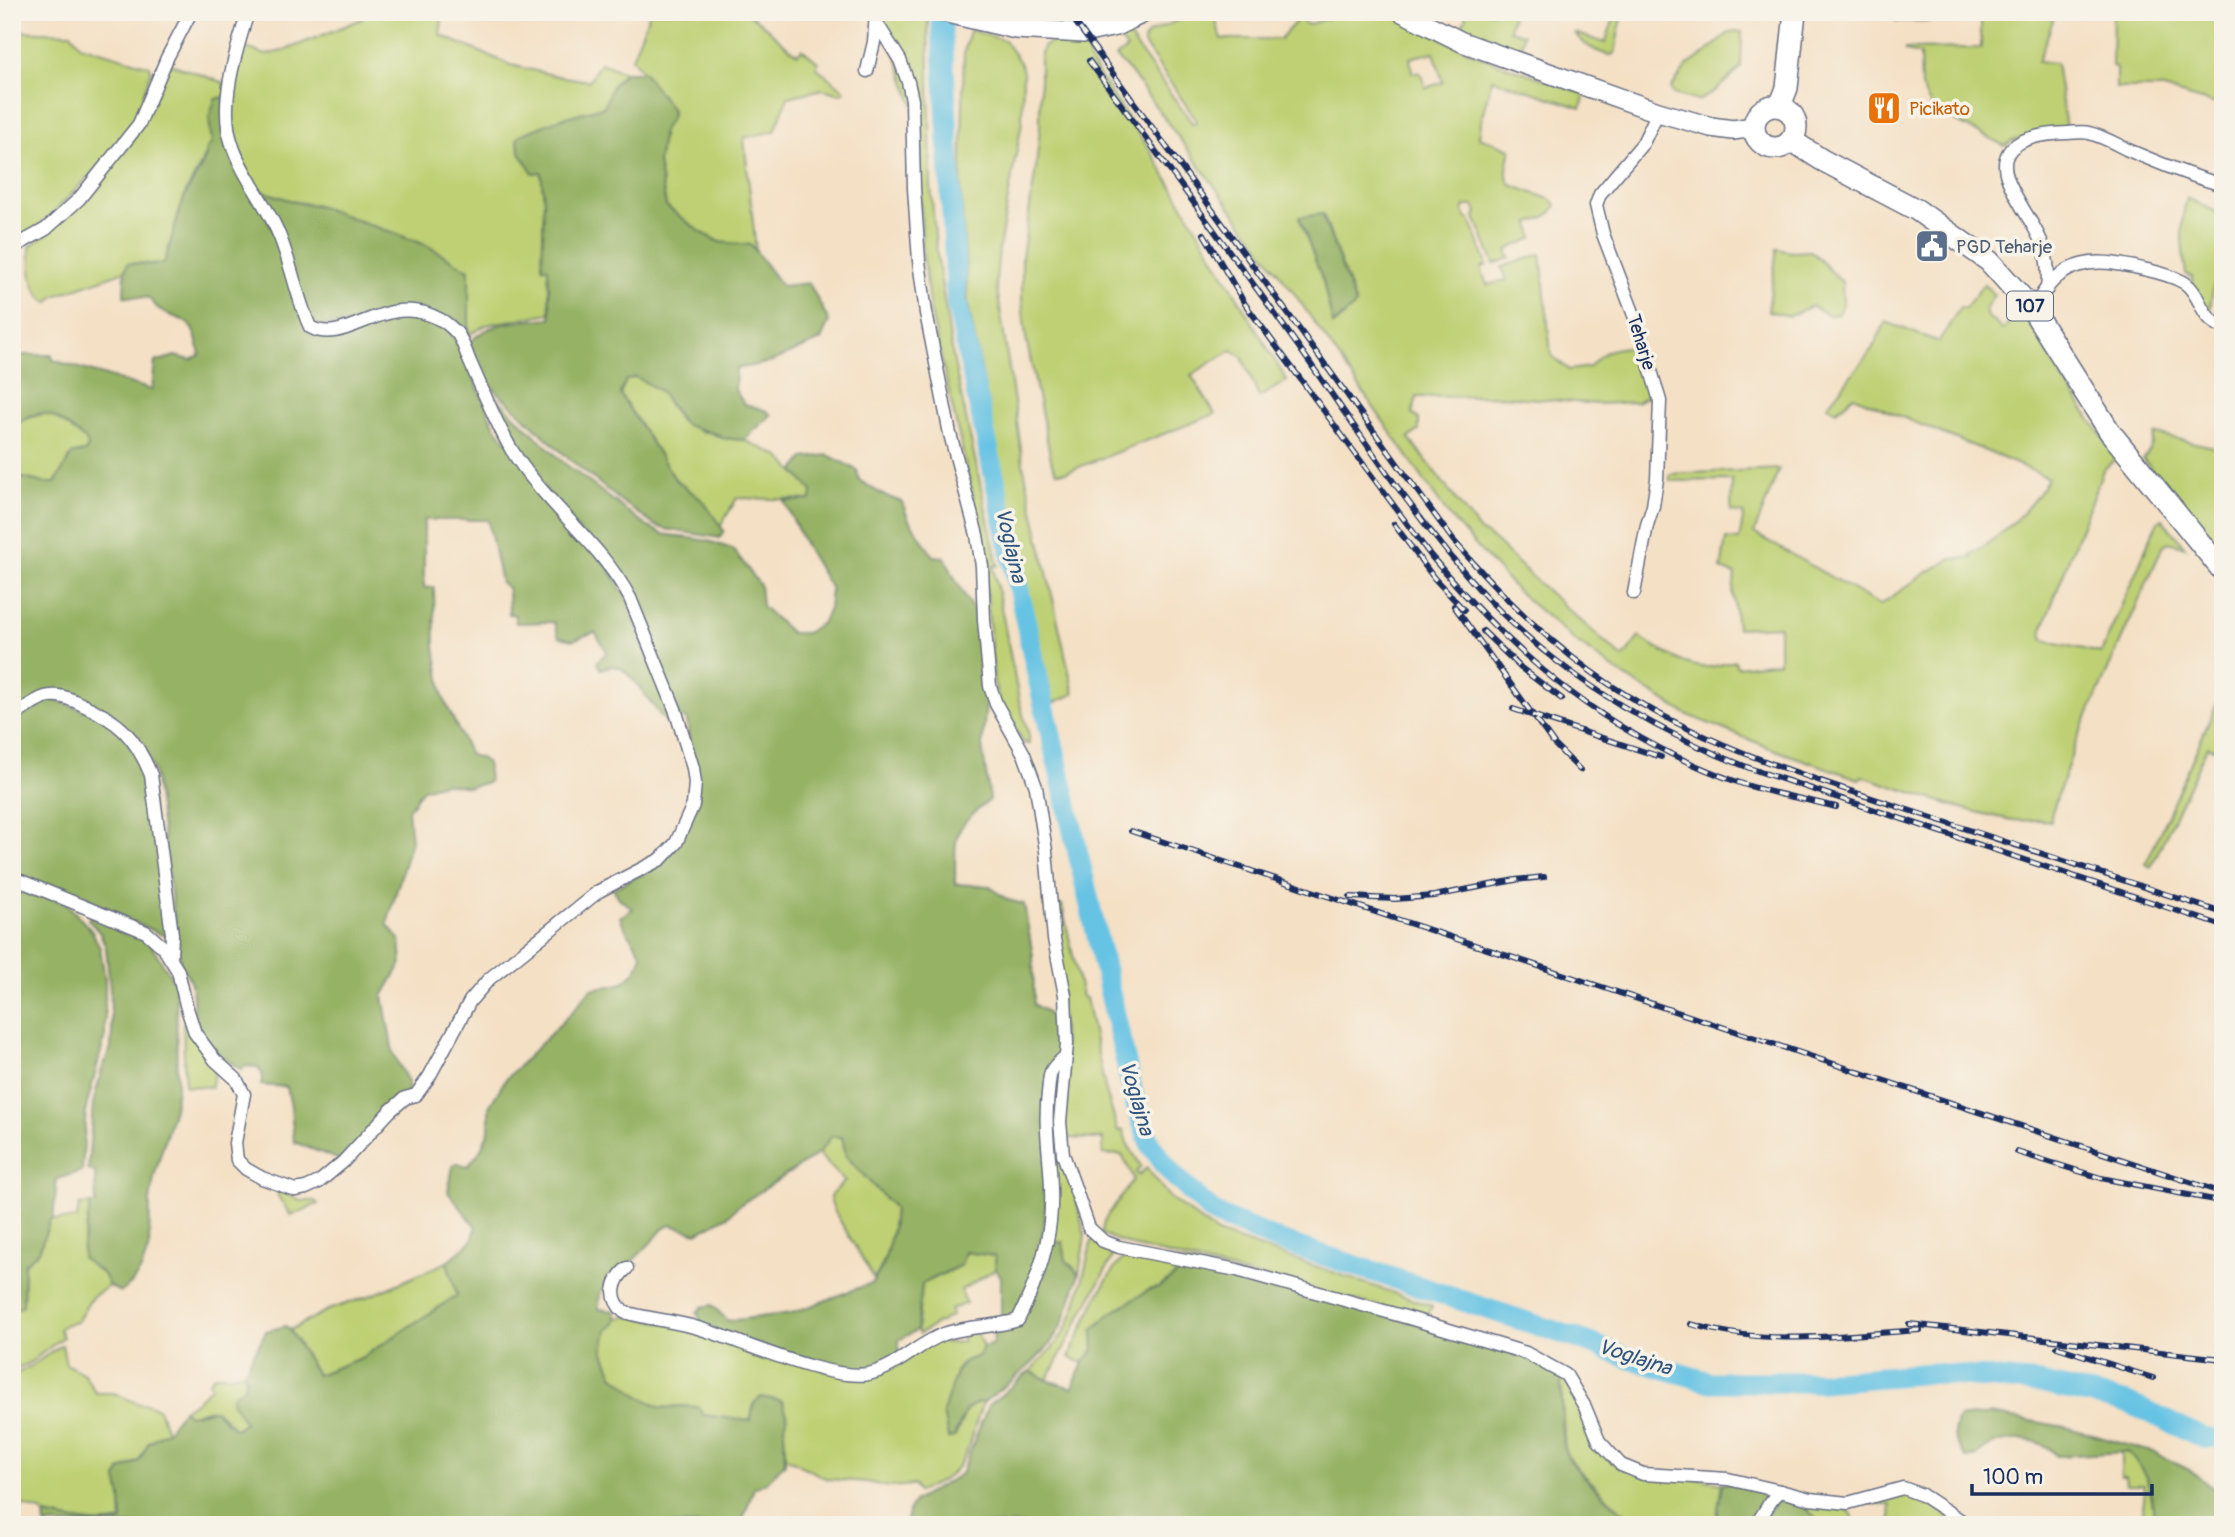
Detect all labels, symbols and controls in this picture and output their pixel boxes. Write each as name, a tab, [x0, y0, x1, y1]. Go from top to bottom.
restaurant icon: Picikato	[1865, 89, 1903, 127]
place label: Picikato	[1909, 97, 1970, 121]
public building icon: PGD Teharje	[1913, 227, 1951, 265]
place label: PGD Teharje	[1956, 235, 2053, 259]
road number: 107	[2007, 292, 2053, 320]
street label: Teharje	[1621, 312, 1661, 374]
water label: Voglajna	[989, 505, 1032, 586]
water label: Voglajna	[1113, 1058, 1160, 1139]
water label: Voglajna	[1595, 1333, 1676, 1382]
scale bar	[1972, 1453, 2153, 1497]
text: 100 m	[1983, 1464, 2043, 1491]

